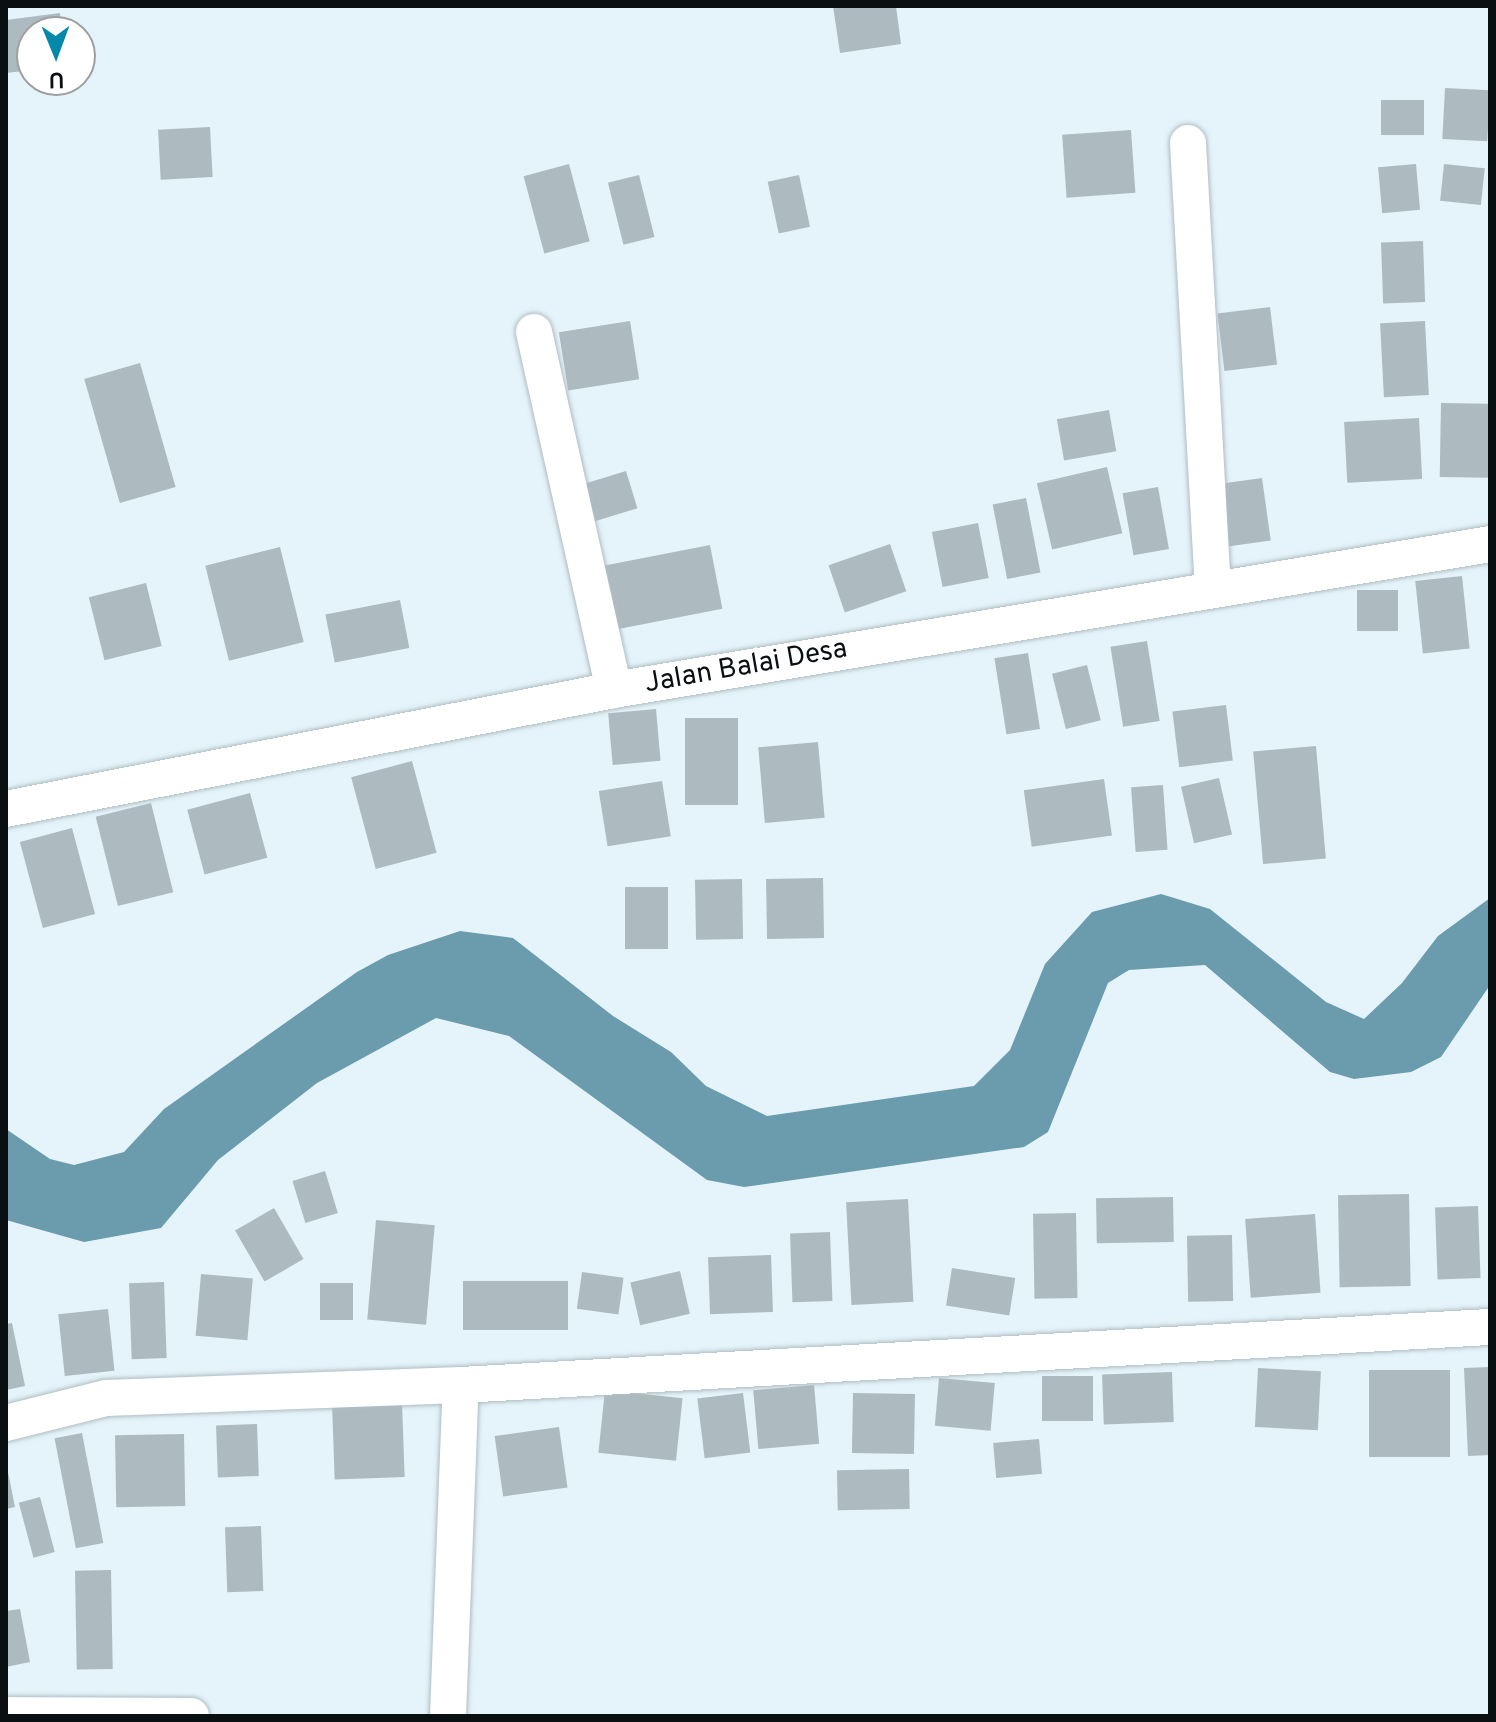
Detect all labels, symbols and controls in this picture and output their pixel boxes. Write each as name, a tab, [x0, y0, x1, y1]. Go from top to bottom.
north arrow	[16, 16, 96, 96]
text: U	[48, 65, 64, 92]
street label: Jalan Balai Desa	[642, 633, 850, 701]

